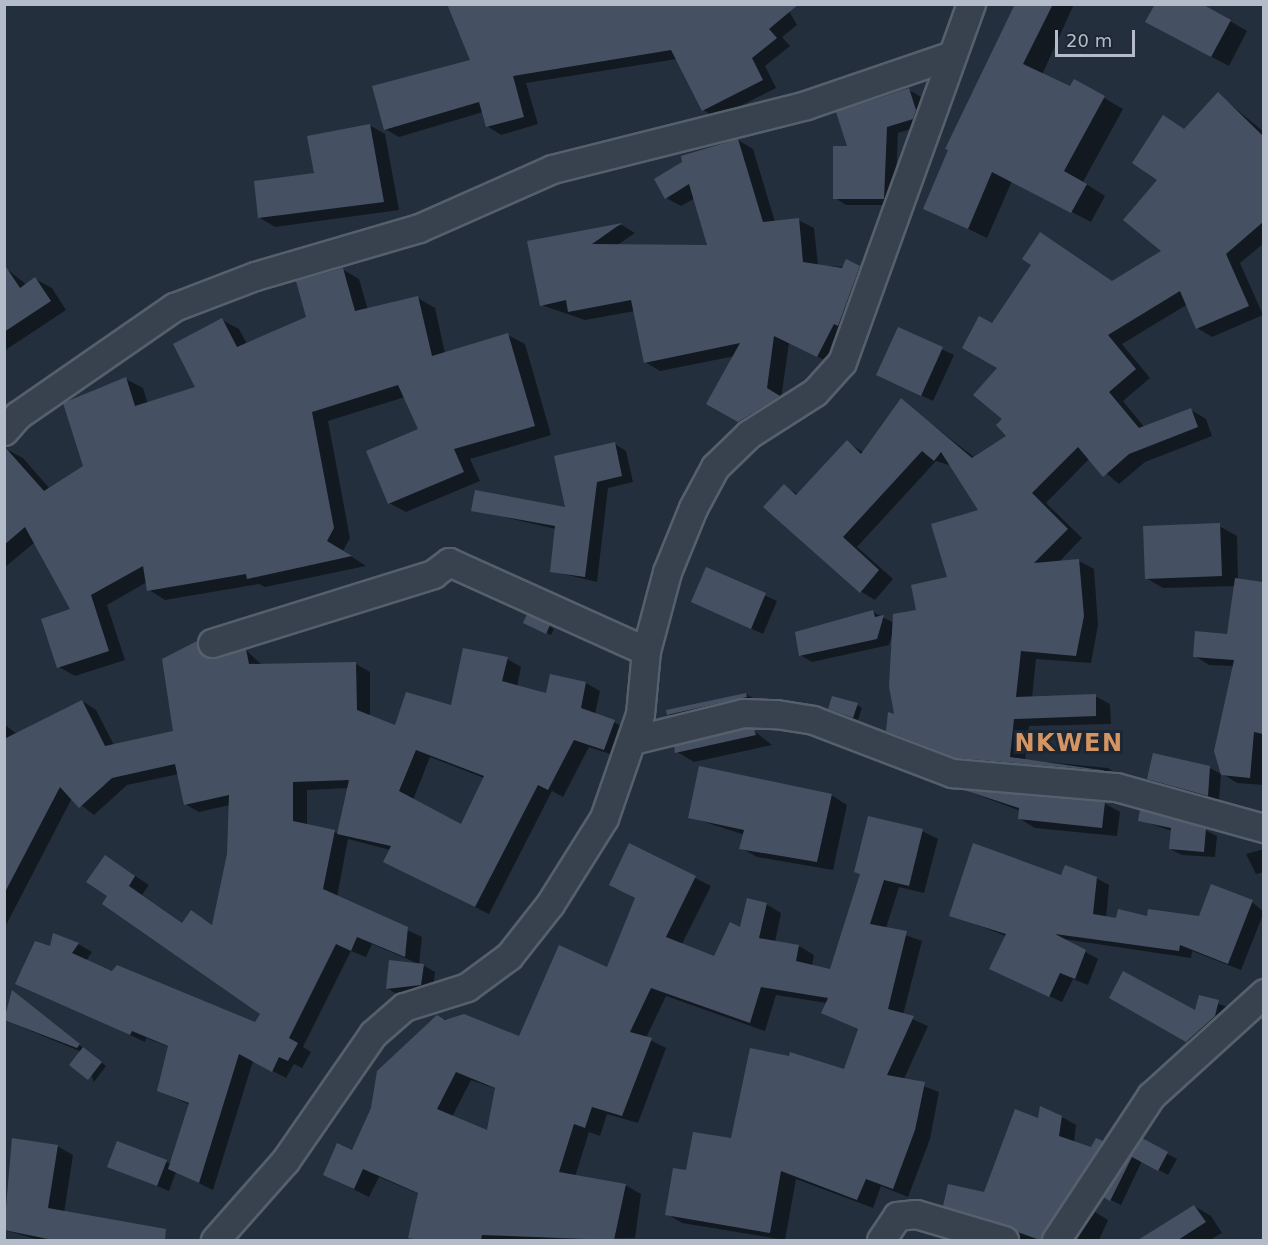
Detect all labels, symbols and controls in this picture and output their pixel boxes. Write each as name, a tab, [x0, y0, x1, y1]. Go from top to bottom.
scale bar	[1058, 18, 1138, 56]
text: 20 m	[1066, 30, 1112, 51]
district label: NKWEN	[1014, 730, 1124, 758]

